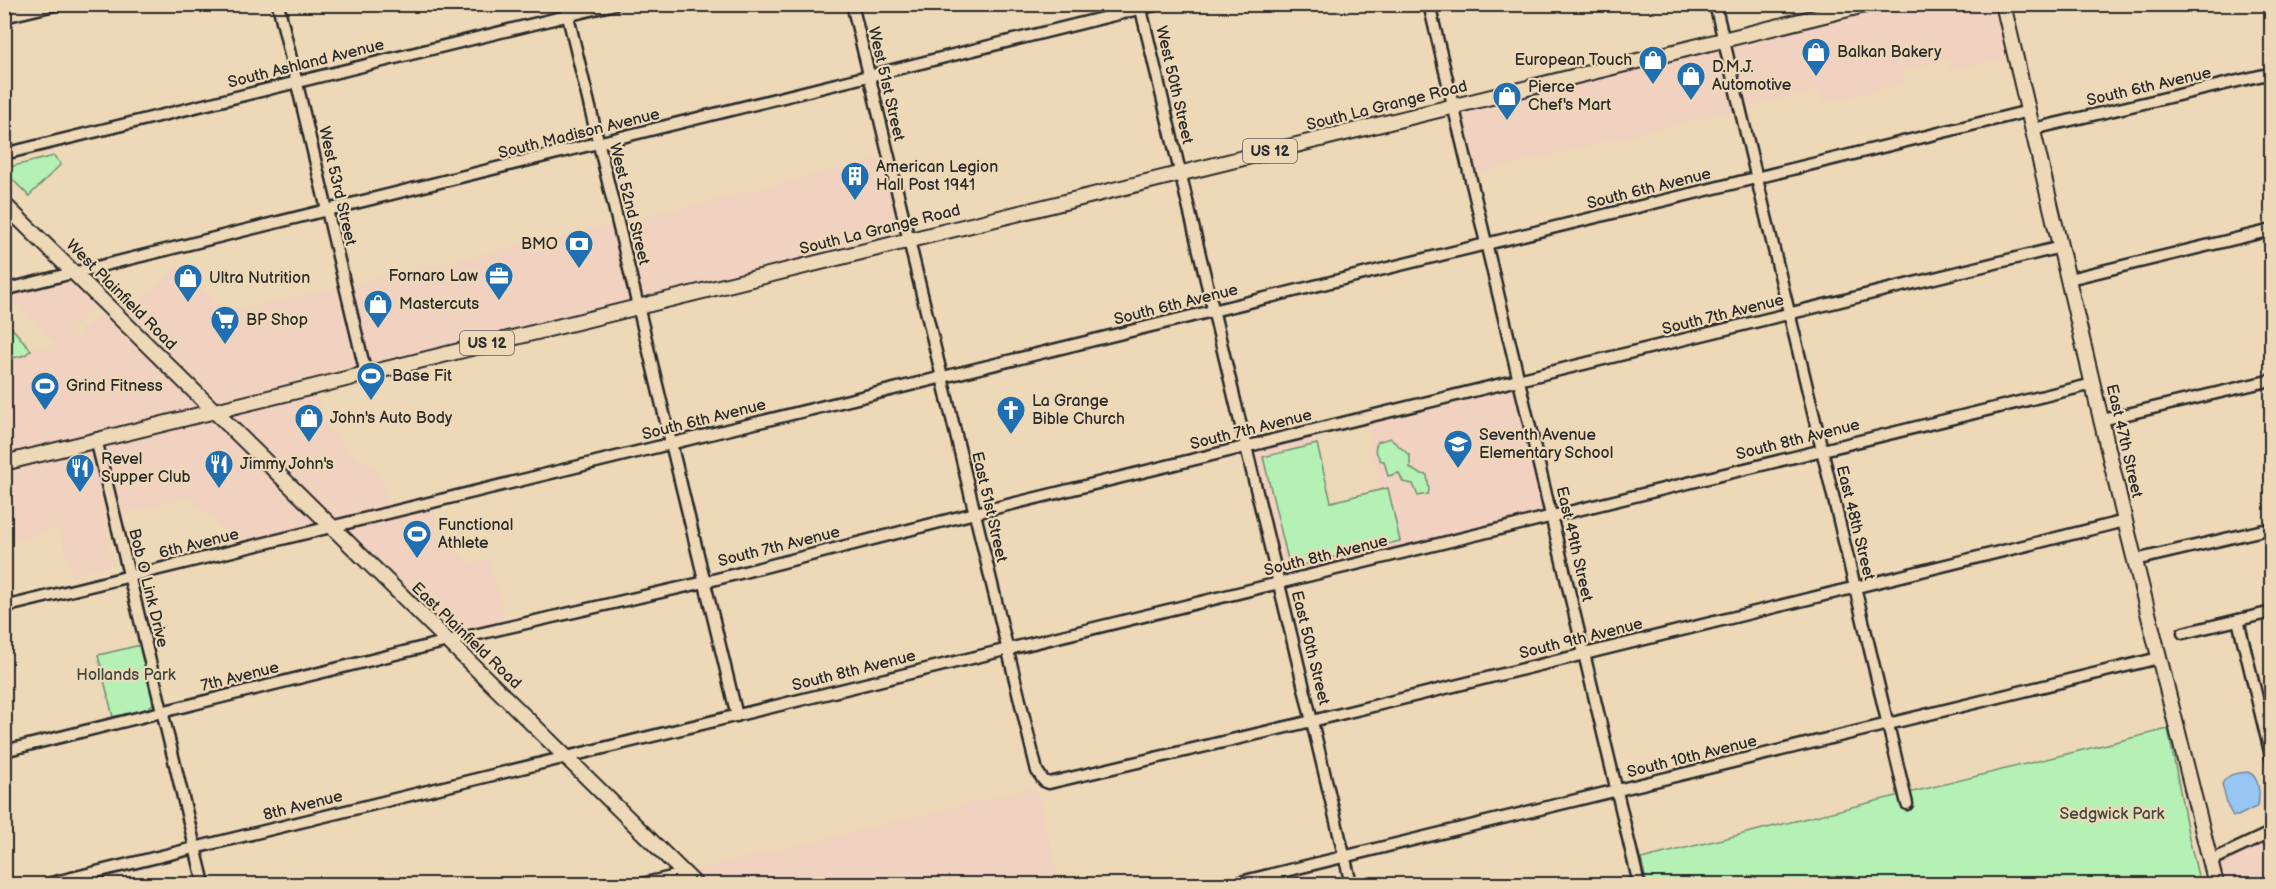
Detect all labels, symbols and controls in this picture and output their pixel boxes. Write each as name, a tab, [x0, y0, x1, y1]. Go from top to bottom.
street label: West 50th Street	[1151, 24, 1197, 146]
street label: West 51st Street	[864, 25, 908, 143]
street label: South Ashland Avenue	[226, 35, 387, 93]
shop icon: Balkan Bakery	[1800, 36, 1832, 78]
place label: Balkan Bakery	[1837, 43, 1942, 62]
shop icon: European Touch	[1637, 44, 1669, 86]
place label: European Touch	[1515, 51, 1632, 70]
place label: D.M.J. Automotive	[1712, 58, 1792, 95]
shop icon: D.M.J. Automotive	[1675, 60, 1707, 102]
street label: South 6th Avenue	[2085, 63, 2214, 111]
street label: South La Grange Road	[1305, 77, 1469, 135]
place label: Pierce Chef's Mart	[1528, 78, 1611, 115]
shop icon: Pierce Chef's Mart	[1491, 80, 1523, 122]
street label: South Madison Avenue	[496, 105, 662, 163]
street label: West 53rd Street	[314, 124, 360, 248]
road number: US 12	[1243, 139, 1297, 163]
street label: West 52nd Street	[605, 141, 653, 267]
place label: American Legion Hall Post 1941	[876, 158, 998, 195]
building icon: American Legion Hall Post 1941	[839, 160, 871, 202]
street label: South 6th Avenue	[1585, 164, 1713, 214]
street label: South La Grange Road	[798, 201, 962, 259]
bank icon: BMO	[563, 228, 595, 270]
place label: BMO	[521, 235, 558, 254]
street label: West Plainfield Road	[62, 236, 180, 354]
office icon: Fornaro Law	[483, 260, 515, 302]
shop icon: Ultra Nutrition	[172, 262, 204, 304]
place label: Fornaro Law	[389, 267, 478, 286]
place label: Ultra Nutrition	[209, 269, 310, 288]
street label: South 6th Avenue	[1112, 280, 1240, 330]
shop icon: Mastercuts	[362, 288, 394, 330]
street label: South 7th Avenue	[1660, 291, 1786, 339]
place label: Mastercuts	[399, 295, 479, 314]
supermarket icon: BP Shop	[209, 304, 241, 346]
place label: BP Shop	[246, 311, 308, 330]
road number: US 12	[460, 331, 514, 355]
sports icon: Base Fit	[355, 360, 387, 402]
place label: Base Fit	[392, 367, 452, 386]
sports icon: Grind Fitness	[29, 370, 61, 412]
place label: Grind Fitness	[66, 377, 163, 396]
street label: East 47th Street	[2102, 382, 2146, 500]
place label: La Grange Bible Church	[1032, 392, 1125, 429]
church icon: La Grange Bible Church	[995, 394, 1027, 436]
street label: South 6th Avenue	[640, 395, 768, 445]
shop icon: John's Auto Body	[293, 402, 325, 444]
street label: South 7th Avenue	[1188, 406, 1314, 454]
place label: John's Auto Body	[330, 409, 453, 428]
street label: South 8th Avenue	[1734, 415, 1862, 465]
place label: Seventh Avenue Elementary School	[1479, 426, 1613, 463]
school or university icon: Seventh Avenue Elementary School	[1442, 428, 1474, 470]
restaurant icon: Jimmy John's	[203, 448, 235, 490]
place label: Revel Supper Club	[101, 450, 191, 487]
street label: East 51st Street	[967, 450, 1011, 564]
restaurant icon: Revel Supper Club	[64, 452, 96, 494]
place label: Jimmy John's	[240, 455, 334, 474]
street label: East 48th Street	[1832, 464, 1878, 582]
street label: East 49th Street	[1552, 485, 1596, 603]
place label: Functional Athlete	[438, 516, 513, 553]
sports icon: Functional Athlete	[401, 518, 433, 560]
street label: South 7th Avenue	[716, 523, 842, 571]
street label: 6th Avenue	[157, 525, 241, 563]
street label: Bob O Link Drive	[124, 527, 172, 650]
street label: South 8th Avenue	[1262, 531, 1390, 581]
street label: East Plainfield Road	[407, 579, 525, 693]
street label: East 50th Street	[1287, 589, 1333, 707]
street label: South 9th Avenue	[1517, 614, 1645, 664]
street label: South 8th Avenue	[790, 646, 918, 696]
street label: 7th Avenue	[199, 658, 281, 696]
park label: Hollands Park	[76, 666, 176, 685]
street label: South 10th Avenue	[1625, 732, 1759, 782]
street label: 8th Avenue	[261, 787, 345, 825]
park label: Sedgwick Park	[2060, 805, 2165, 824]

